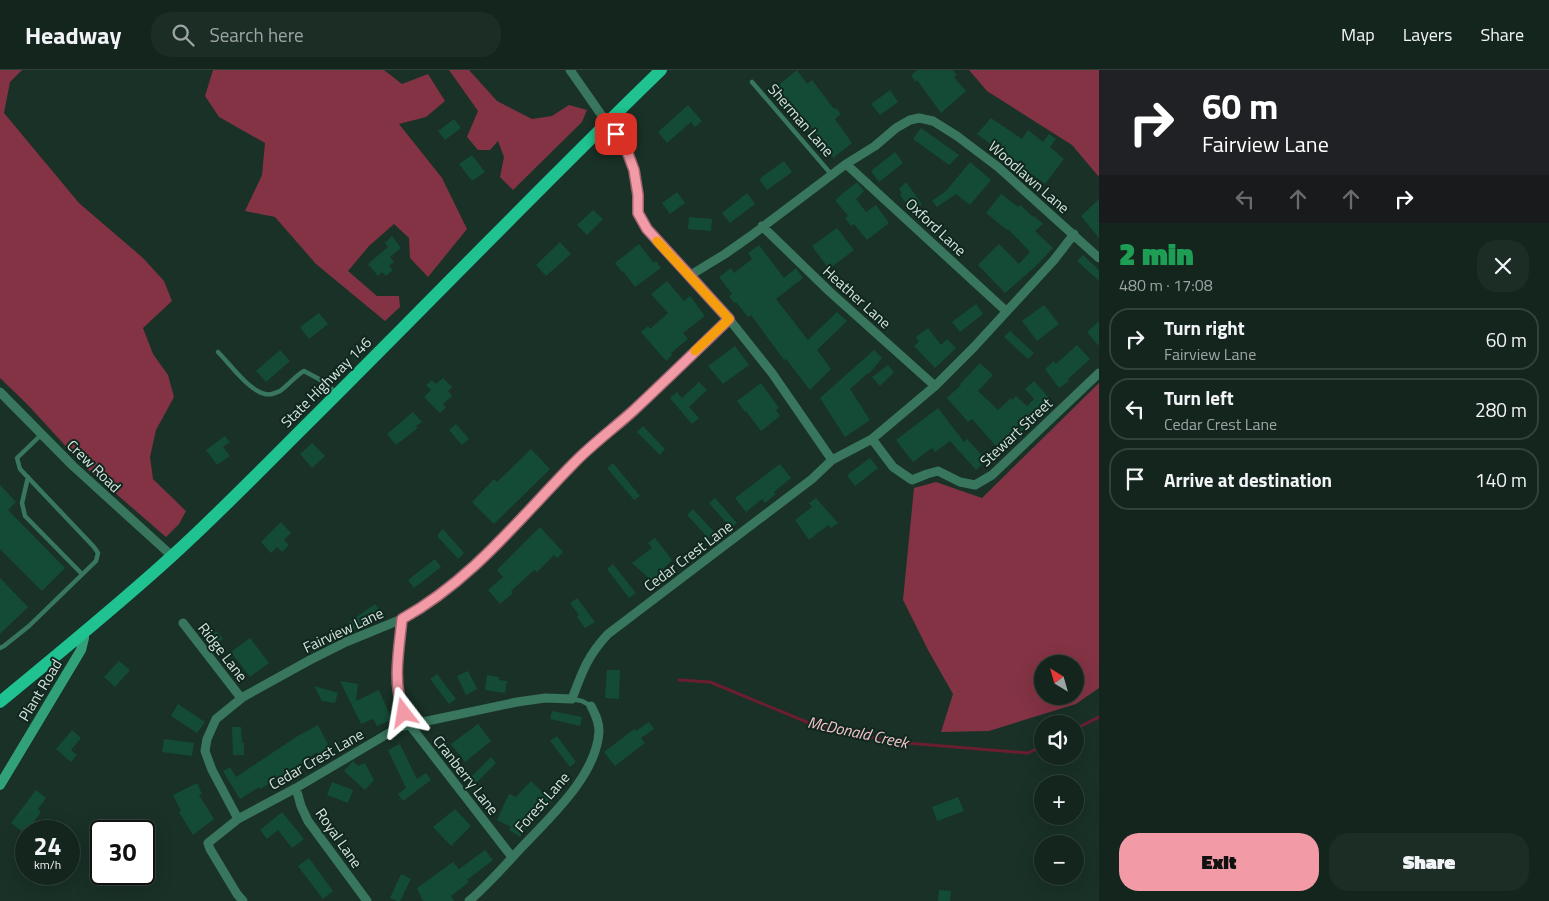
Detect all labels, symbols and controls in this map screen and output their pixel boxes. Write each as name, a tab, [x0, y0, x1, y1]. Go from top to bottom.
search box	[151, 12, 501, 57]
text: Headway	[25, 17, 121, 53]
text: Search here	[209, 20, 304, 49]
icon: search	[169, 21, 197, 49]
text: Map	[1341, 21, 1375, 48]
text: Layers	[1403, 21, 1452, 48]
text: Share	[1480, 21, 1524, 48]
street label: Sherman Lane	[763, 78, 839, 162]
text: 60 m	[1202, 79, 1278, 133]
icon: right	[1119, 90, 1184, 155]
pin	[595, 113, 637, 155]
icon: arrive	[602, 120, 630, 148]
text: Fairview Lane	[1202, 127, 1329, 161]
street label: Woodlawn Lane	[983, 135, 1075, 219]
icon: left	[1231, 185, 1259, 213]
icon: ahead	[1284, 185, 1312, 213]
icon: ahead	[1337, 185, 1365, 213]
icon: right	[1390, 185, 1418, 213]
street label: Oxford Lane	[900, 193, 972, 261]
text: 2 min	[1119, 231, 1194, 277]
button: close	[1477, 240, 1529, 292]
street label: Heather Lane	[818, 260, 896, 334]
text: 480 m · 17:08	[1119, 273, 1213, 297]
text: Turn right	[1164, 313, 1245, 342]
icon: right	[1121, 325, 1149, 353]
text: 60 m	[1486, 325, 1527, 354]
street label: State Highway 146	[275, 331, 377, 433]
text: Fairview Lane	[1164, 342, 1256, 366]
text: Turn left	[1164, 383, 1234, 412]
street label: Stewart Street	[974, 392, 1058, 472]
icon: left	[1121, 395, 1149, 423]
text: 280 m	[1475, 395, 1527, 424]
text: Cedar Crest Lane	[1164, 412, 1277, 436]
street label: Crew Road	[62, 434, 126, 498]
icon: arrive	[1121, 465, 1149, 493]
text: Arrive at destination	[1164, 465, 1332, 494]
text: 140 m	[1475, 465, 1527, 494]
street label: Cedar Crest Lane	[639, 515, 737, 597]
street label: Fairview Lane	[299, 601, 387, 659]
street label: Ridge Lane	[193, 618, 253, 686]
street label: Plant Road	[12, 655, 68, 725]
north arrow	[1034, 655, 1084, 705]
map controls	[1034, 655, 1084, 885]
position arrow	[377, 686, 429, 738]
water label: McDonald Creek	[805, 710, 912, 755]
button: sound	[1034, 715, 1084, 765]
street label: Cedar Crest Lane	[264, 723, 368, 795]
street label: Cranberry Lane	[428, 730, 504, 820]
street label: Forest Lane	[509, 767, 575, 837]
button: +	[1034, 775, 1084, 825]
street label: Royal Lane	[310, 803, 368, 873]
speed limit sign: 30	[90, 820, 155, 885]
text: 24	[33, 827, 62, 865]
button: Exit	[1119, 833, 1319, 891]
button: Share	[1329, 833, 1529, 891]
button: −	[1034, 835, 1084, 885]
text: km/h	[34, 855, 61, 874]

